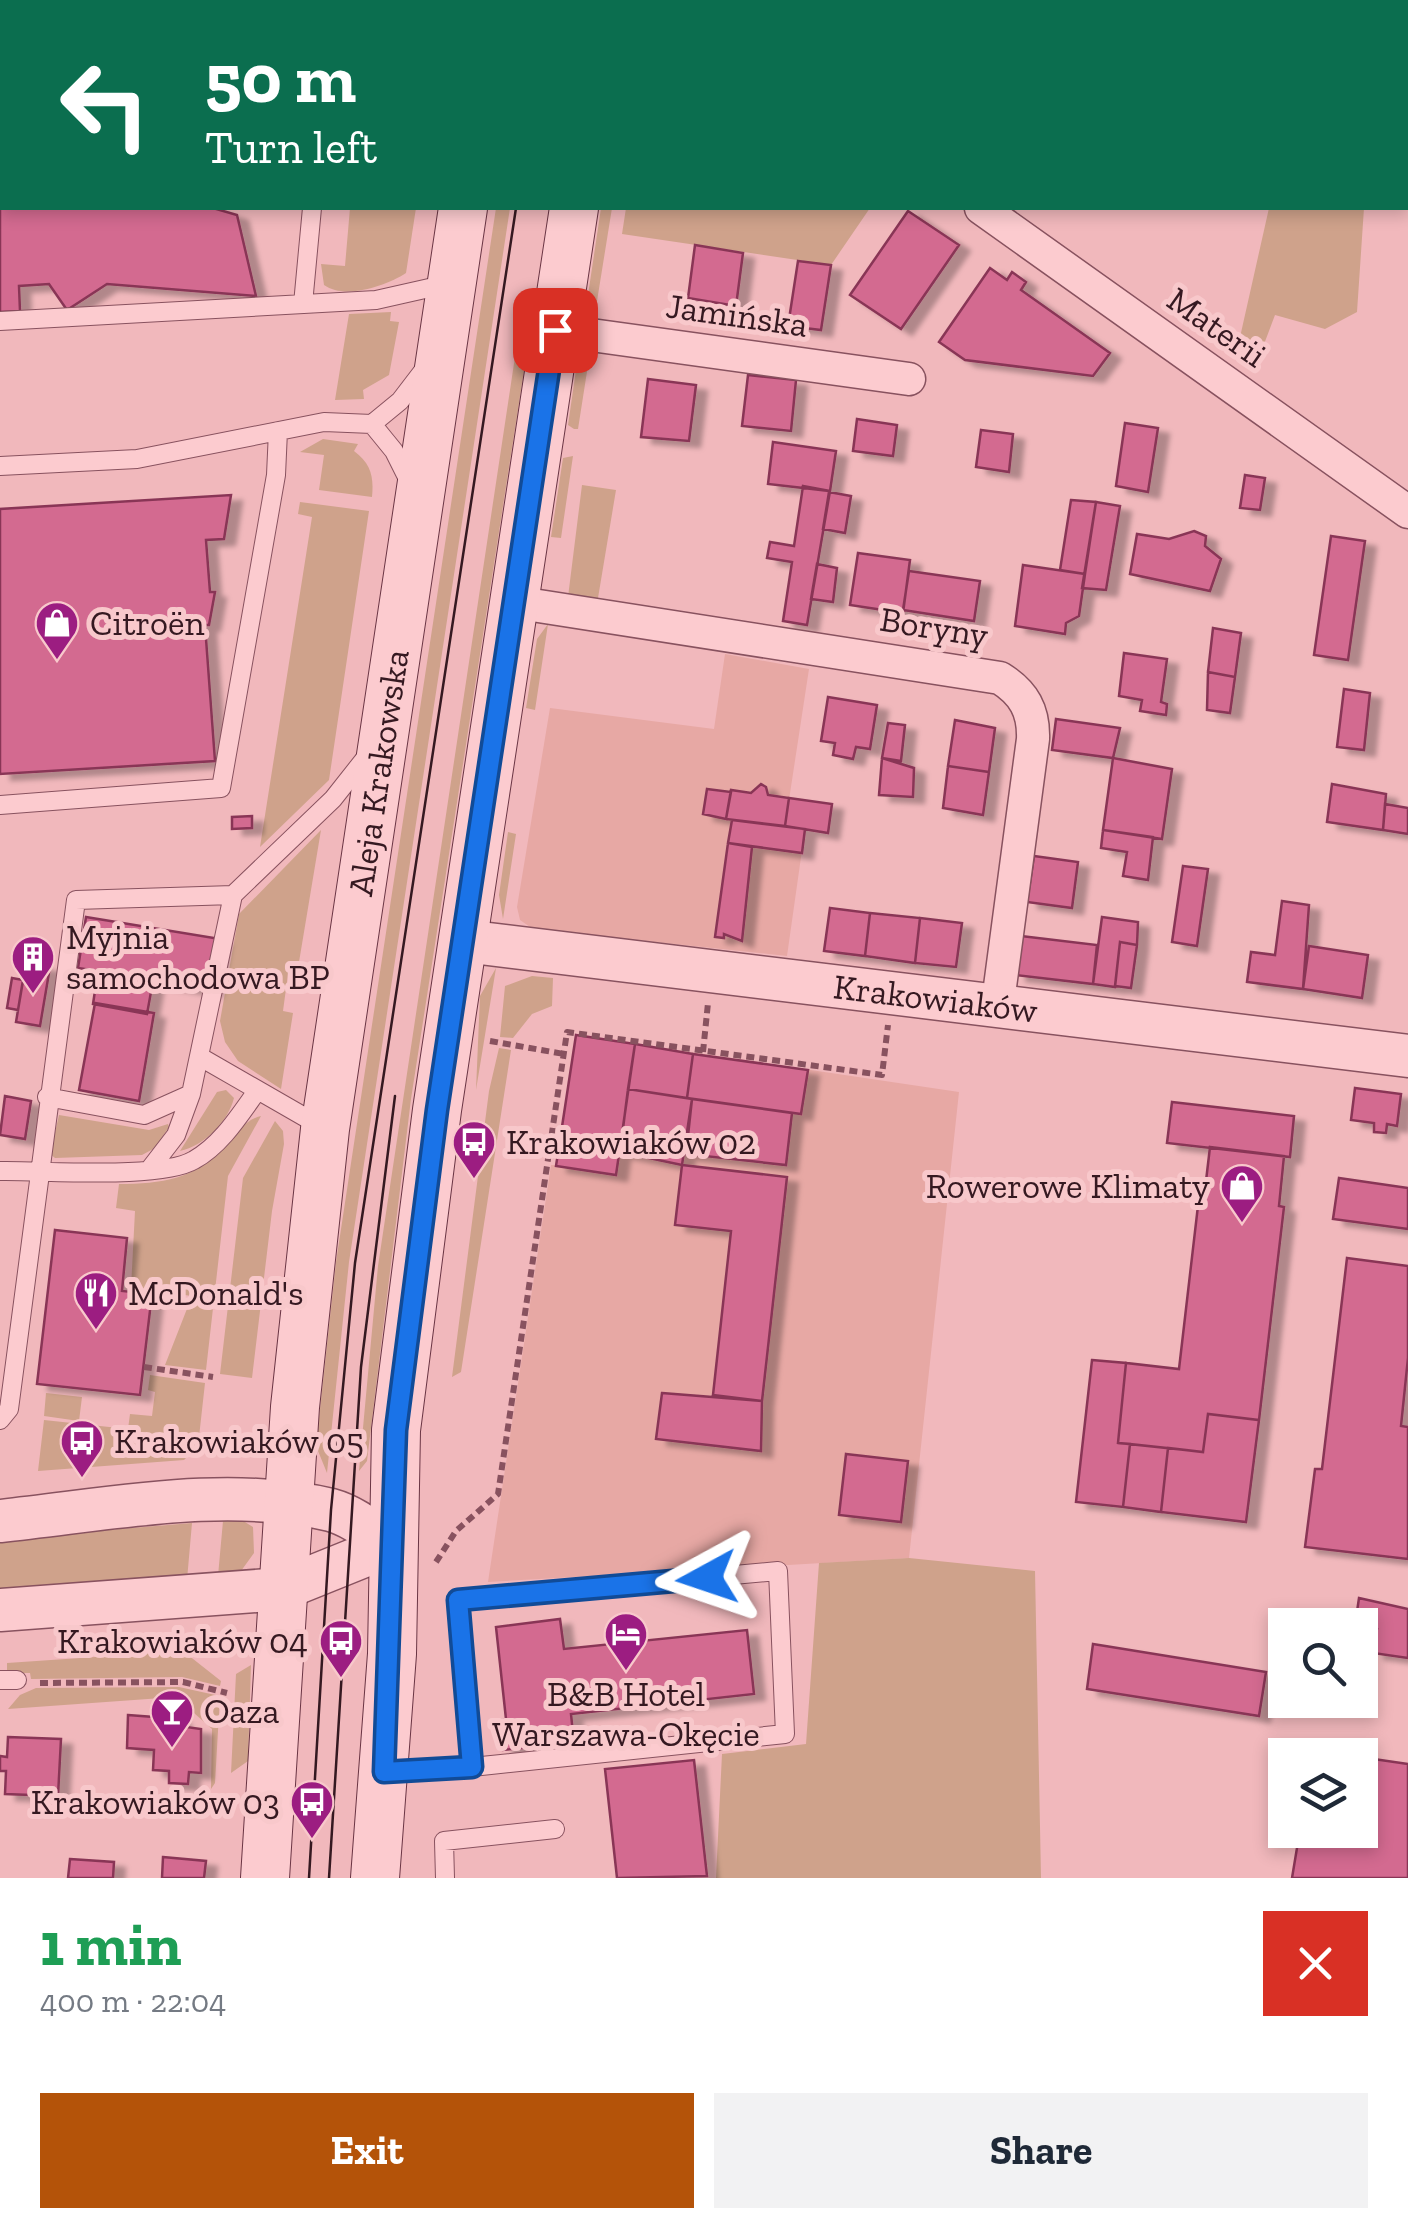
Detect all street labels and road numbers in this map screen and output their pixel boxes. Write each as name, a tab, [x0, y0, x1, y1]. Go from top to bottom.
street label: Materii	[1159, 278, 1275, 376]
street label: Jamińska	[664, 284, 811, 346]
street label: Boryny	[877, 598, 991, 656]
street label: Aleja Krakowska	[339, 647, 418, 898]
street label: Krakowiaków	[831, 965, 1040, 1032]

